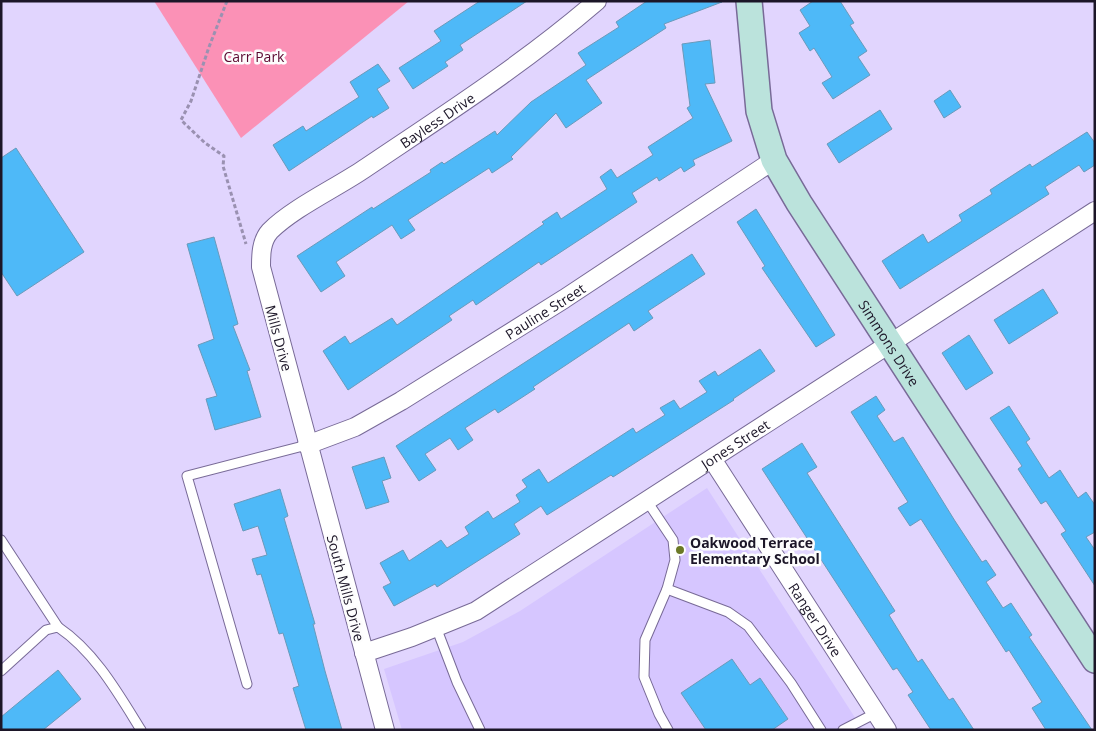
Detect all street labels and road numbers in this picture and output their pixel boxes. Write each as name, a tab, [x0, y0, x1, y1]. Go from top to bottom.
street label: Bayless Drive	[396, 88, 478, 152]
street label: Pauline Street	[501, 278, 589, 343]
street label: Simmons Drive	[855, 296, 924, 390]
street label: Mills Drive	[261, 303, 297, 373]
street label: Jones Street	[695, 414, 773, 474]
street label: South Mills Drive	[323, 533, 369, 644]
street label: Ranger Drive	[785, 579, 847, 660]

